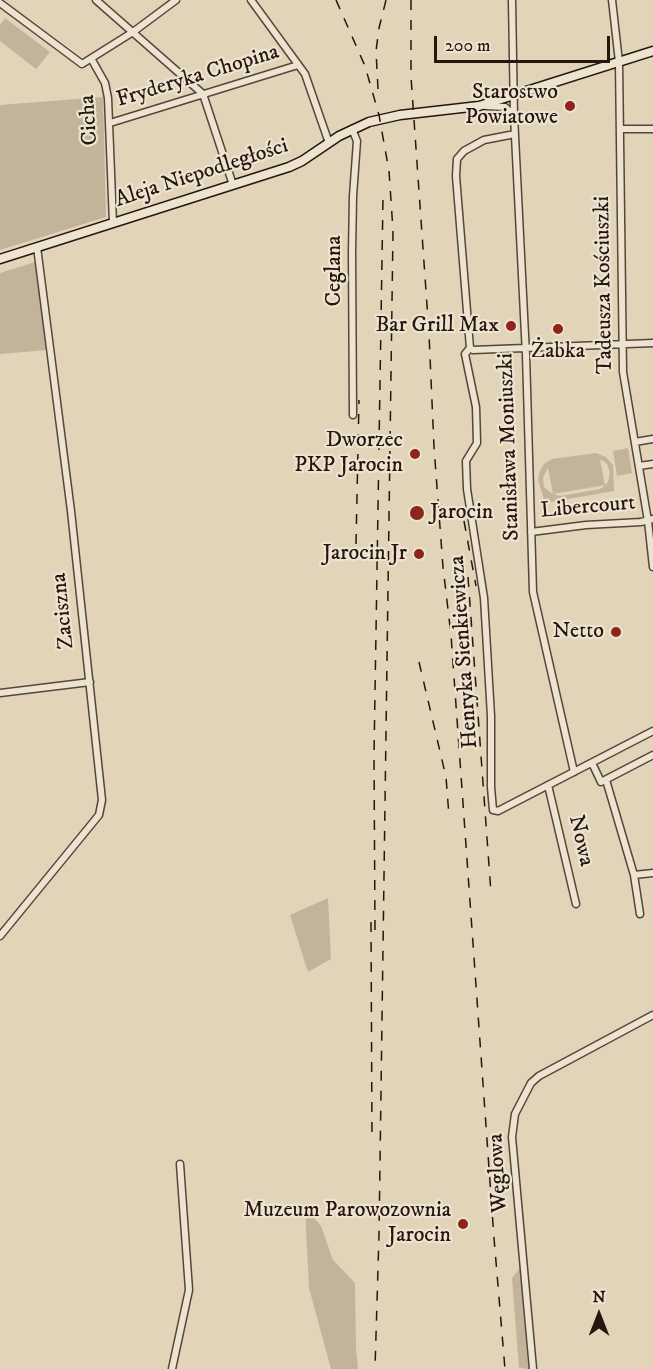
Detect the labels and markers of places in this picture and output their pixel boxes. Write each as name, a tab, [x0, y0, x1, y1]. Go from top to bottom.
place label: Starostwo Powiatowe	[465, 80, 558, 132]
marker: Starostwo Powiatowe	[563, 99, 577, 113]
place label: Bar Grill Max	[375, 313, 499, 339]
marker: Bar Grill Max	[504, 319, 518, 333]
marker: Żabka	[551, 322, 565, 336]
place label: Żabka	[531, 339, 585, 365]
place label: Dworzec PKP Jarocin	[294, 428, 403, 480]
marker: Dworzec PKP Jarocin	[408, 447, 422, 461]
place label: Jarocin	[430, 500, 493, 526]
marker: Jarocin	[408, 504, 426, 522]
place label: Jarocin Jr	[323, 541, 407, 567]
marker: Jarocin Jr	[412, 547, 426, 561]
place label: Netto	[552, 619, 604, 645]
marker: Netto	[609, 625, 623, 639]
place label: Muzeum Parowozownia Jarocin	[244, 1198, 451, 1250]
marker: Muzeum Parowozownia Jarocin	[456, 1217, 470, 1231]

